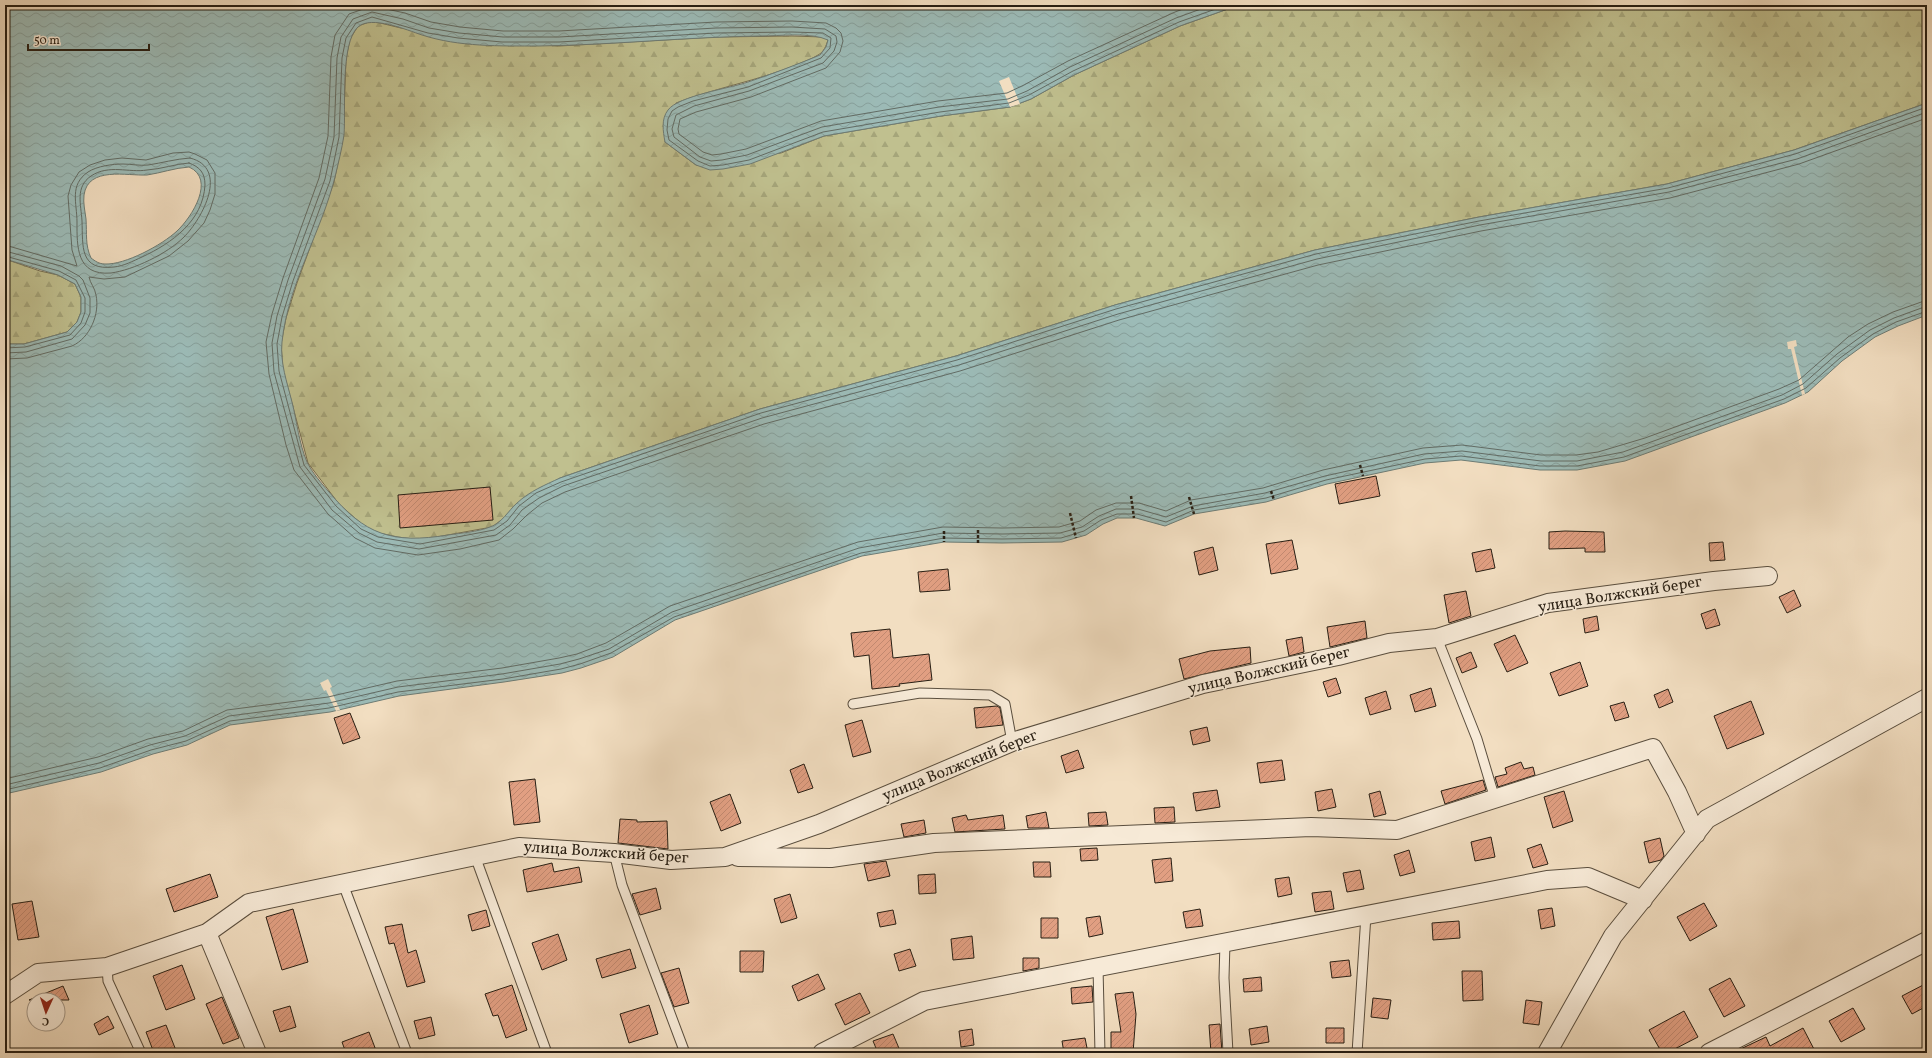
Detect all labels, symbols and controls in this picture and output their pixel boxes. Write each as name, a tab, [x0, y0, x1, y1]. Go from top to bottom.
scale bar	[28, 26, 149, 52]
text: 50 m	[34, 33, 60, 49]
street label: улица Волжский берег	[1536, 571, 1704, 619]
street label: улица Волжский берег	[1186, 642, 1352, 700]
street label: улица Волжский берег	[879, 725, 1041, 807]
street label: улица Волжский берег	[523, 836, 689, 870]
north arrow	[26, 992, 66, 1032]
text: С	[42, 1013, 49, 1028]

